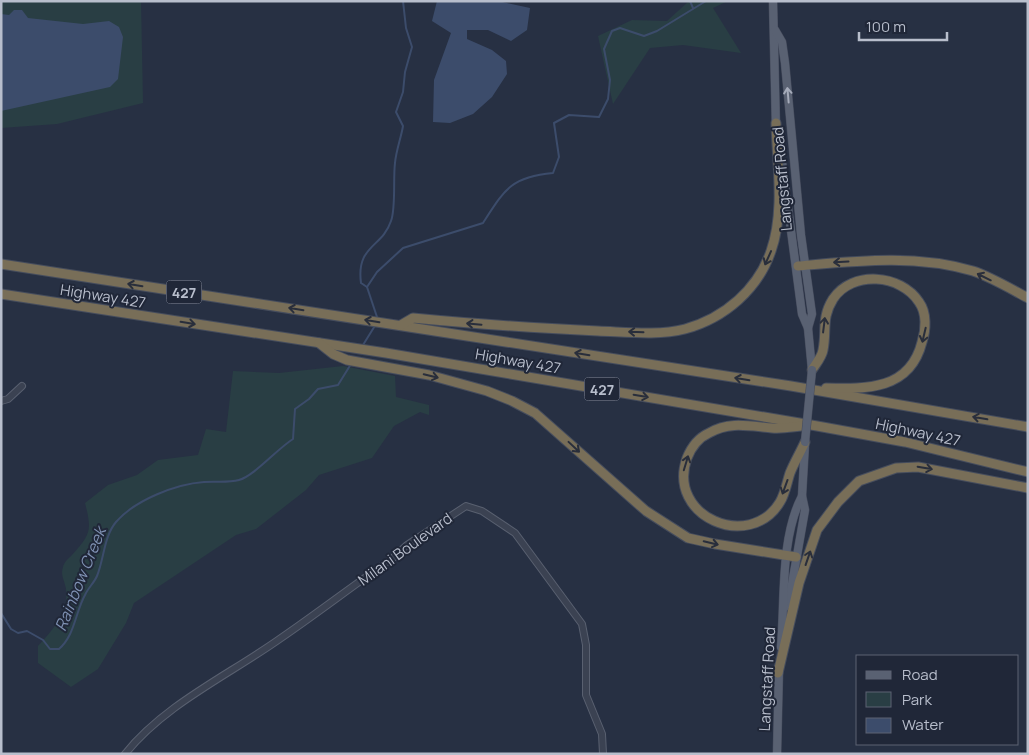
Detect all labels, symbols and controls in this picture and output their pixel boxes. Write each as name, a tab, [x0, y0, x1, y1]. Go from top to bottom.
scale bar	[859, 10, 946, 42]
text: 100 m	[866, 16, 906, 37]
one-way arrow	[783, 88, 793, 104]
street label: Langstaff Road	[767, 126, 797, 232]
one-way arrow	[763, 250, 772, 265]
one-way arrow	[833, 257, 849, 266]
one-way arrow	[977, 272, 992, 281]
street label: Highway 427	[59, 279, 147, 313]
one-way arrow	[127, 279, 143, 289]
road number: 427	[166, 280, 202, 304]
one-way arrow	[288, 304, 304, 314]
one-way arrow	[365, 316, 381, 326]
one-way arrow	[819, 317, 829, 333]
one-way arrow	[179, 318, 195, 328]
one-way arrow	[467, 319, 483, 328]
one-way arrow	[629, 327, 645, 337]
one-way arrow	[919, 327, 928, 343]
street label: Highway 427	[474, 343, 562, 379]
one-way arrow	[574, 348, 590, 358]
one-way arrow	[422, 372, 438, 381]
one-way arrow	[735, 374, 751, 384]
road number: 427	[584, 378, 620, 400]
one-way arrow	[633, 391, 649, 401]
street label: Highway 427	[874, 413, 962, 451]
one-way arrow	[972, 413, 988, 423]
one-way arrow	[567, 441, 580, 453]
one-way arrow	[682, 456, 691, 472]
one-way arrow	[917, 464, 933, 474]
one-way arrow	[780, 479, 789, 494]
street label: Milani Boulevard	[354, 508, 456, 590]
water label: Rainbow Creek	[49, 522, 112, 634]
one-way arrow	[703, 539, 719, 548]
one-way arrow	[804, 551, 813, 566]
street label: Langstaff Road	[754, 626, 780, 732]
legend	[856, 655, 1019, 745]
text: Road	[902, 664, 938, 685]
text: Park	[902, 689, 932, 710]
text: Water	[902, 714, 944, 735]

